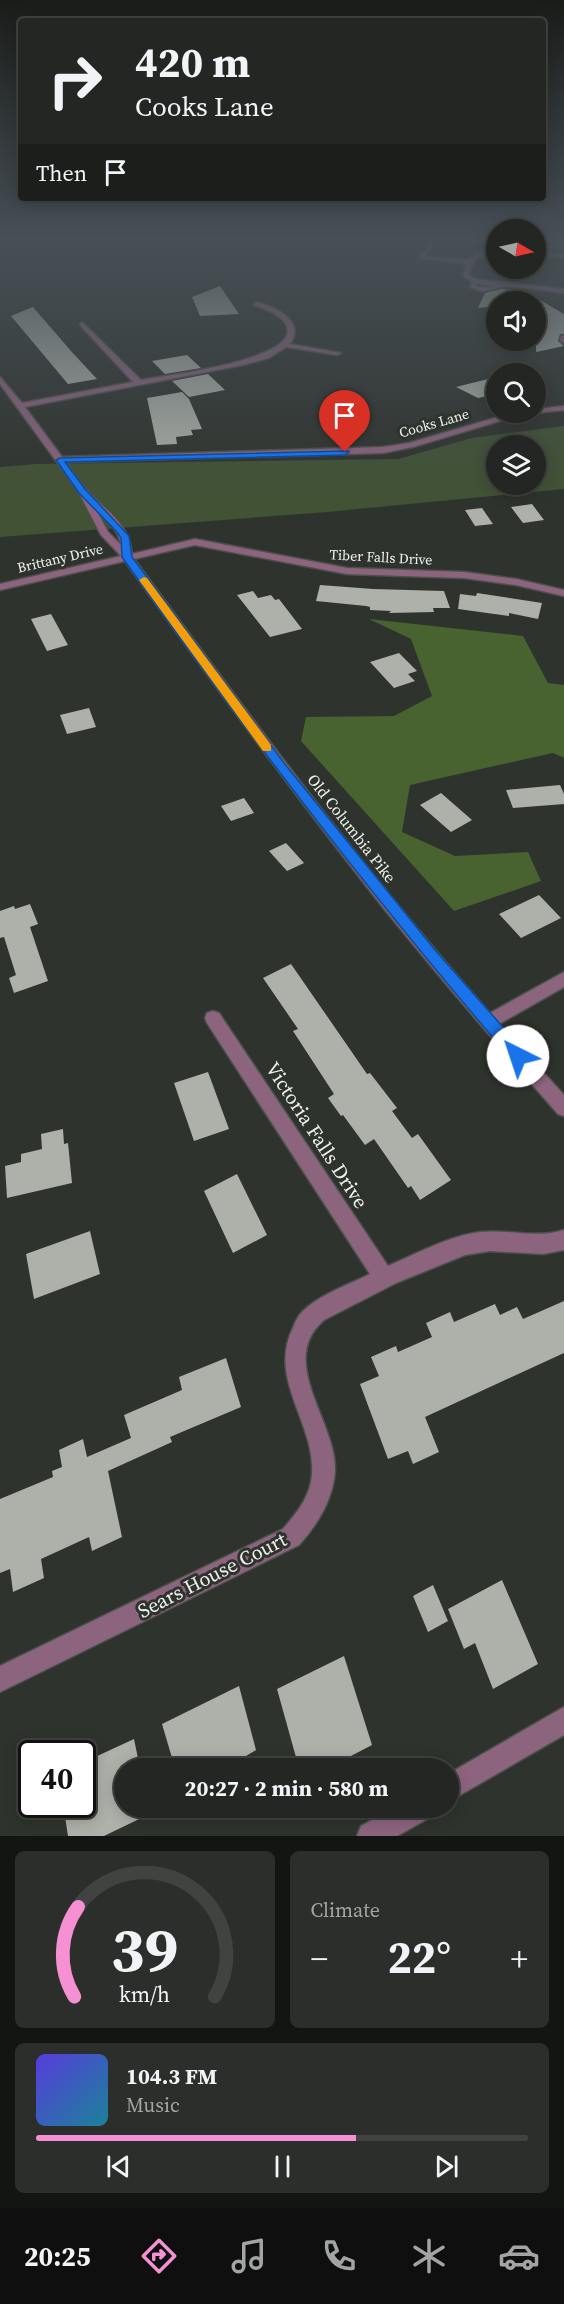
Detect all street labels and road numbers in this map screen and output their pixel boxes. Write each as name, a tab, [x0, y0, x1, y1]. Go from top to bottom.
street label: Cooks Lane	[397, 403, 471, 443]
street label: Brittany Drive	[15, 538, 105, 578]
street label: Tiber Falls Drive	[329, 544, 433, 570]
street label: Old Columbia Pike	[302, 769, 402, 887]
street label: Victoria Falls Drive	[259, 1056, 375, 1214]
street label: Sears House Court	[133, 1525, 292, 1625]

